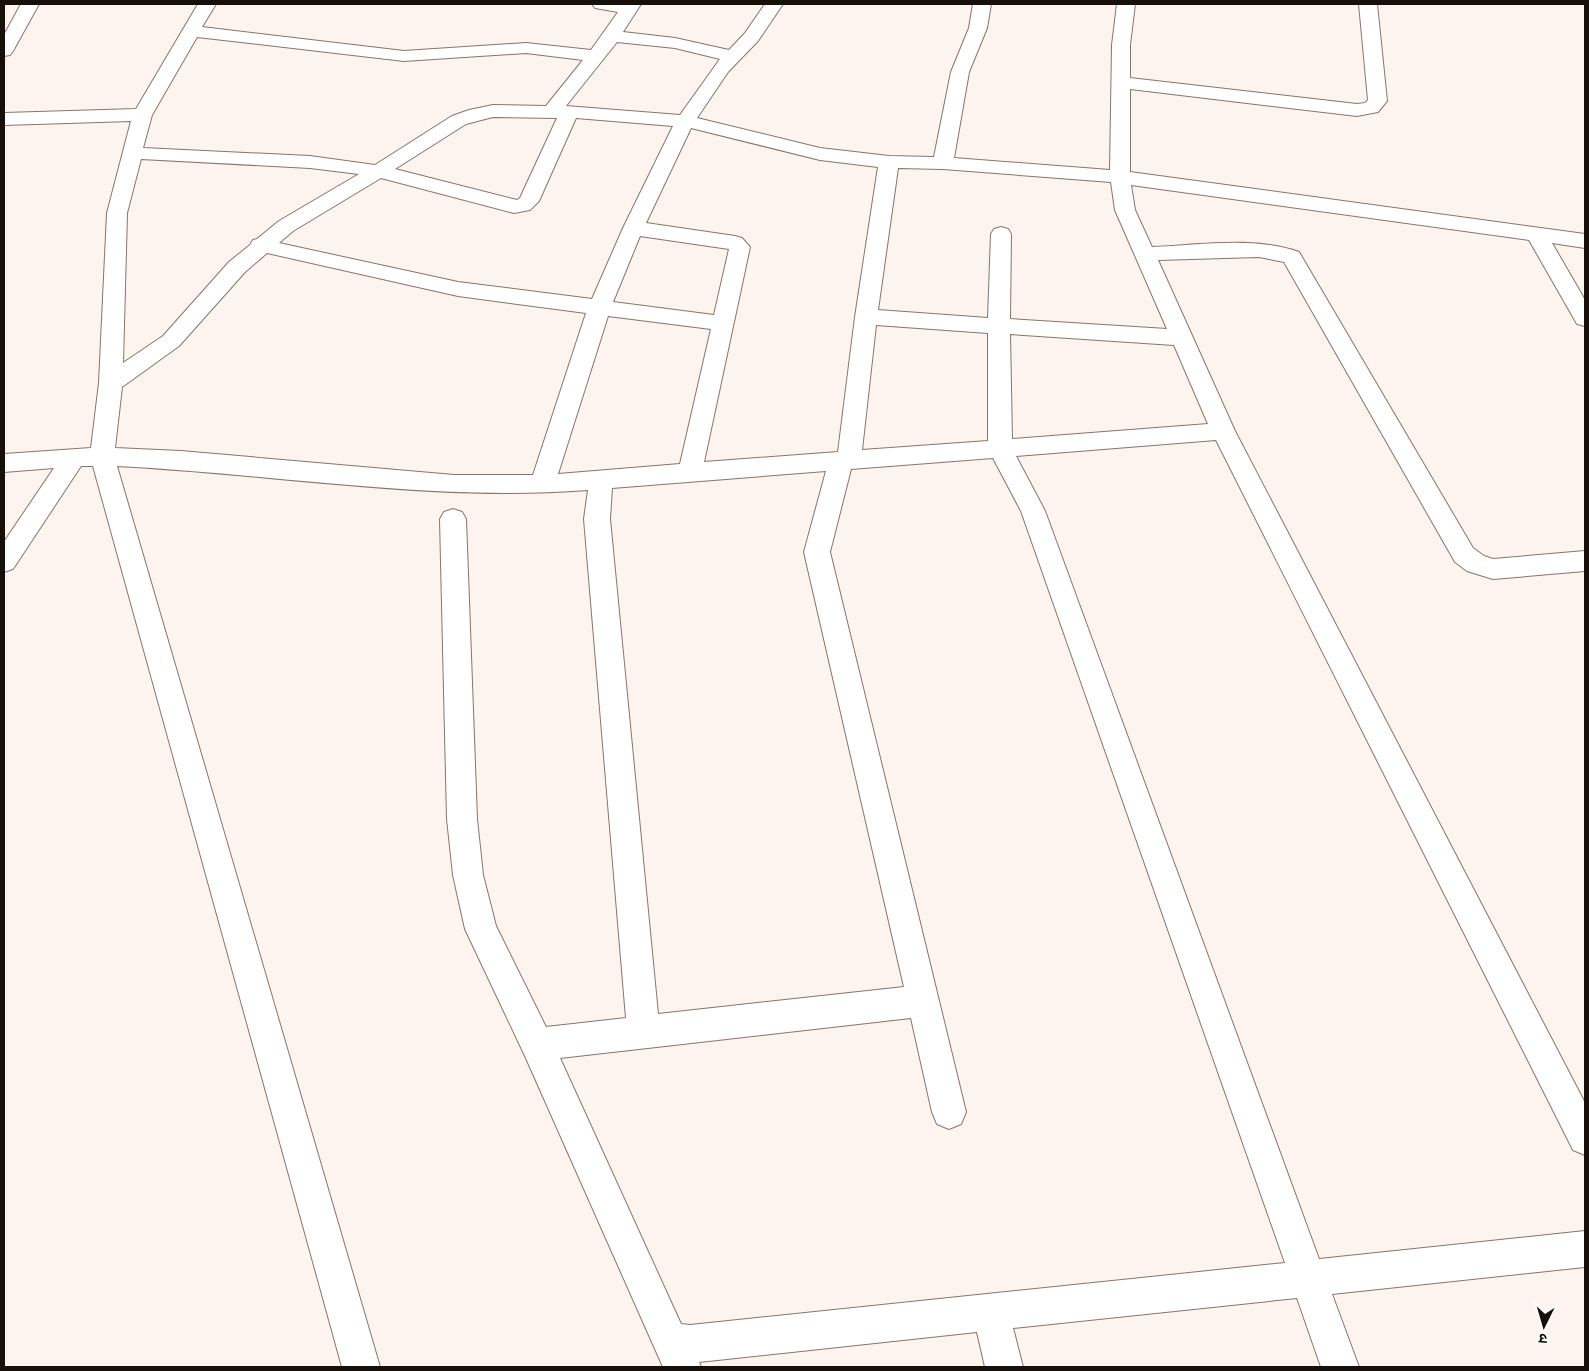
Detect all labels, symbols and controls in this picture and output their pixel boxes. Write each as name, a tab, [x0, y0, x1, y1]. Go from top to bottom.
north arrow	[1519, 1301, 1569, 1351]
text: उ	[1537, 1330, 1548, 1347]

